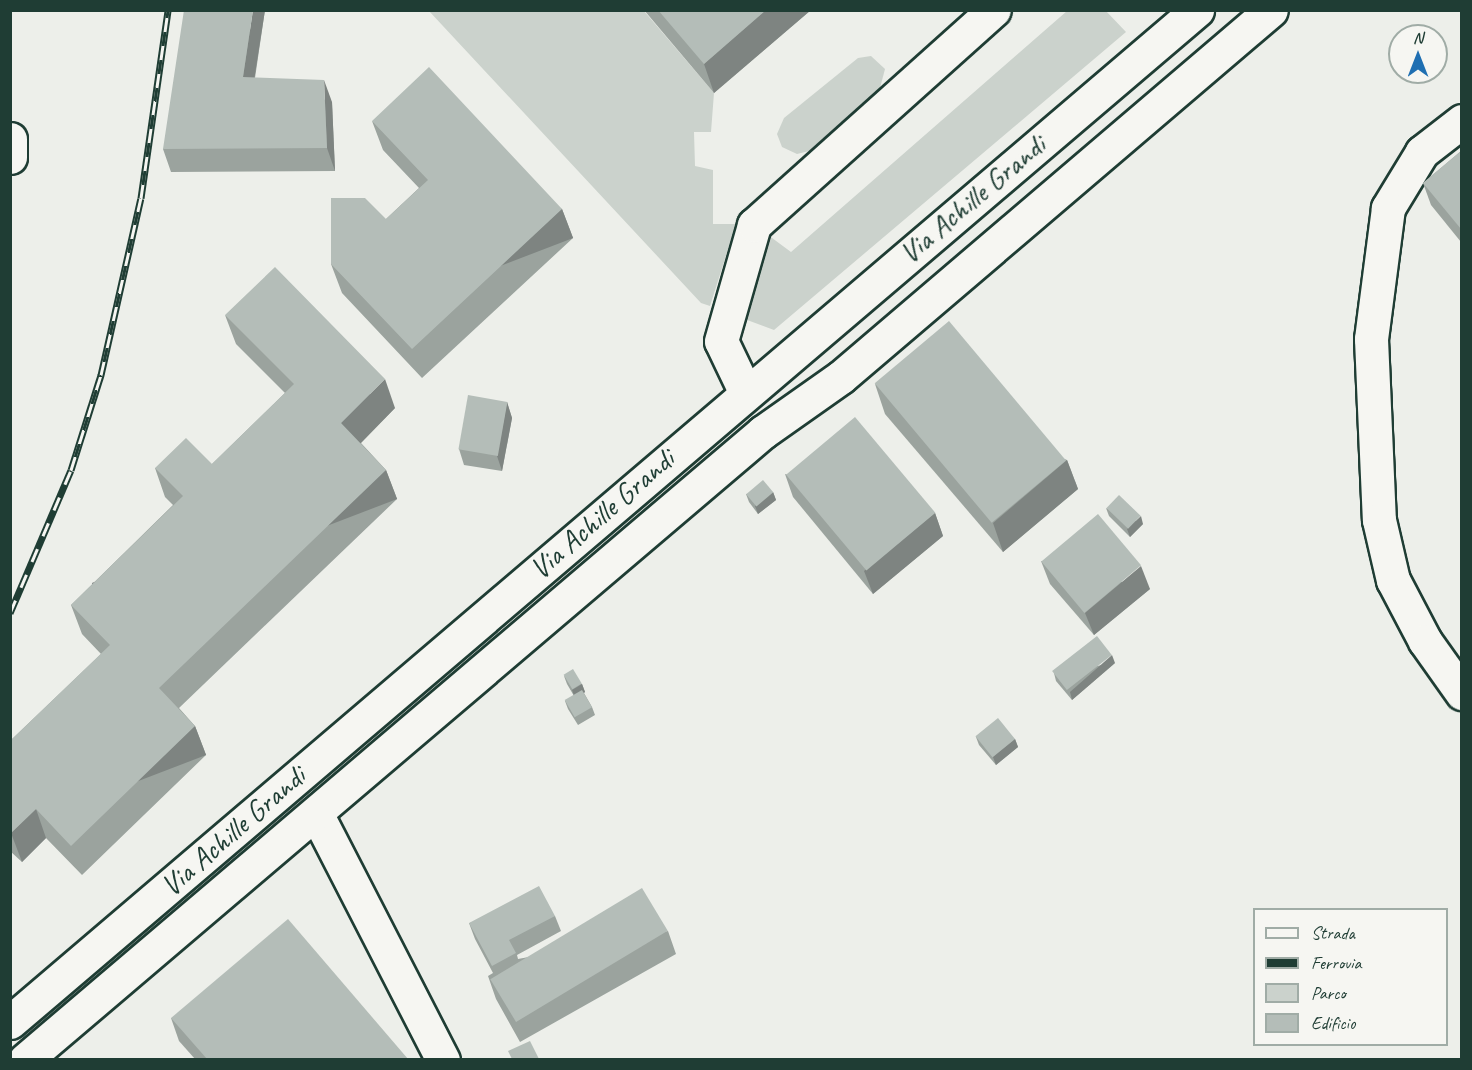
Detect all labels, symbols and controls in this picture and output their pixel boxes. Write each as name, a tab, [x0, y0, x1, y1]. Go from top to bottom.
north arrow	[1388, 24, 1448, 84]
text: N	[1413, 28, 1423, 48]
street label: Via Achille Grandi	[891, 127, 1053, 271]
street label: Via Achille Grandi	[522, 441, 682, 587]
street label: Via Achille Grandi	[153, 758, 313, 904]
legend	[1253, 908, 1448, 1046]
text: Strada	[1311, 922, 1355, 944]
text: Ferrovia	[1311, 952, 1361, 974]
text: Parco	[1311, 982, 1346, 1004]
text: Edificio	[1311, 1012, 1355, 1034]

